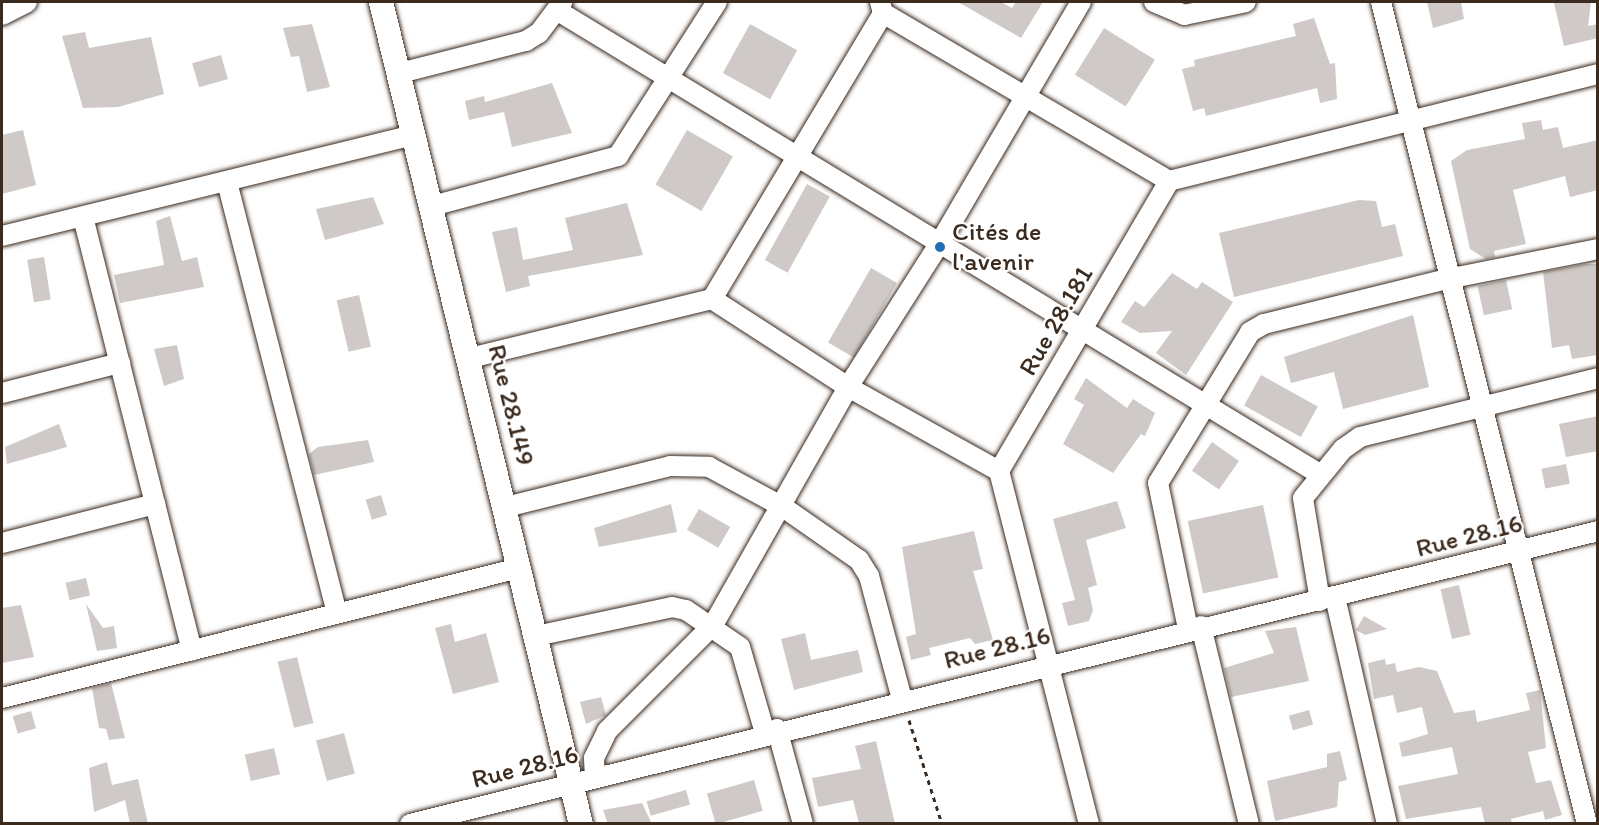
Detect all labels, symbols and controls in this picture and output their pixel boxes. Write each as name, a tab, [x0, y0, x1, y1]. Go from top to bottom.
place label: Cités de l'avenir	[952, 216, 1042, 278]
marker: Cités de l'avenir	[933, 240, 947, 254]
street label: Rue 28.181	[1012, 261, 1100, 381]
street label: Rue 28.149	[481, 341, 541, 469]
street label: Rue 28.16	[1413, 508, 1525, 564]
street label: Rue 28.16	[941, 620, 1053, 676]
street label: Rue 28.16	[469, 739, 581, 795]

